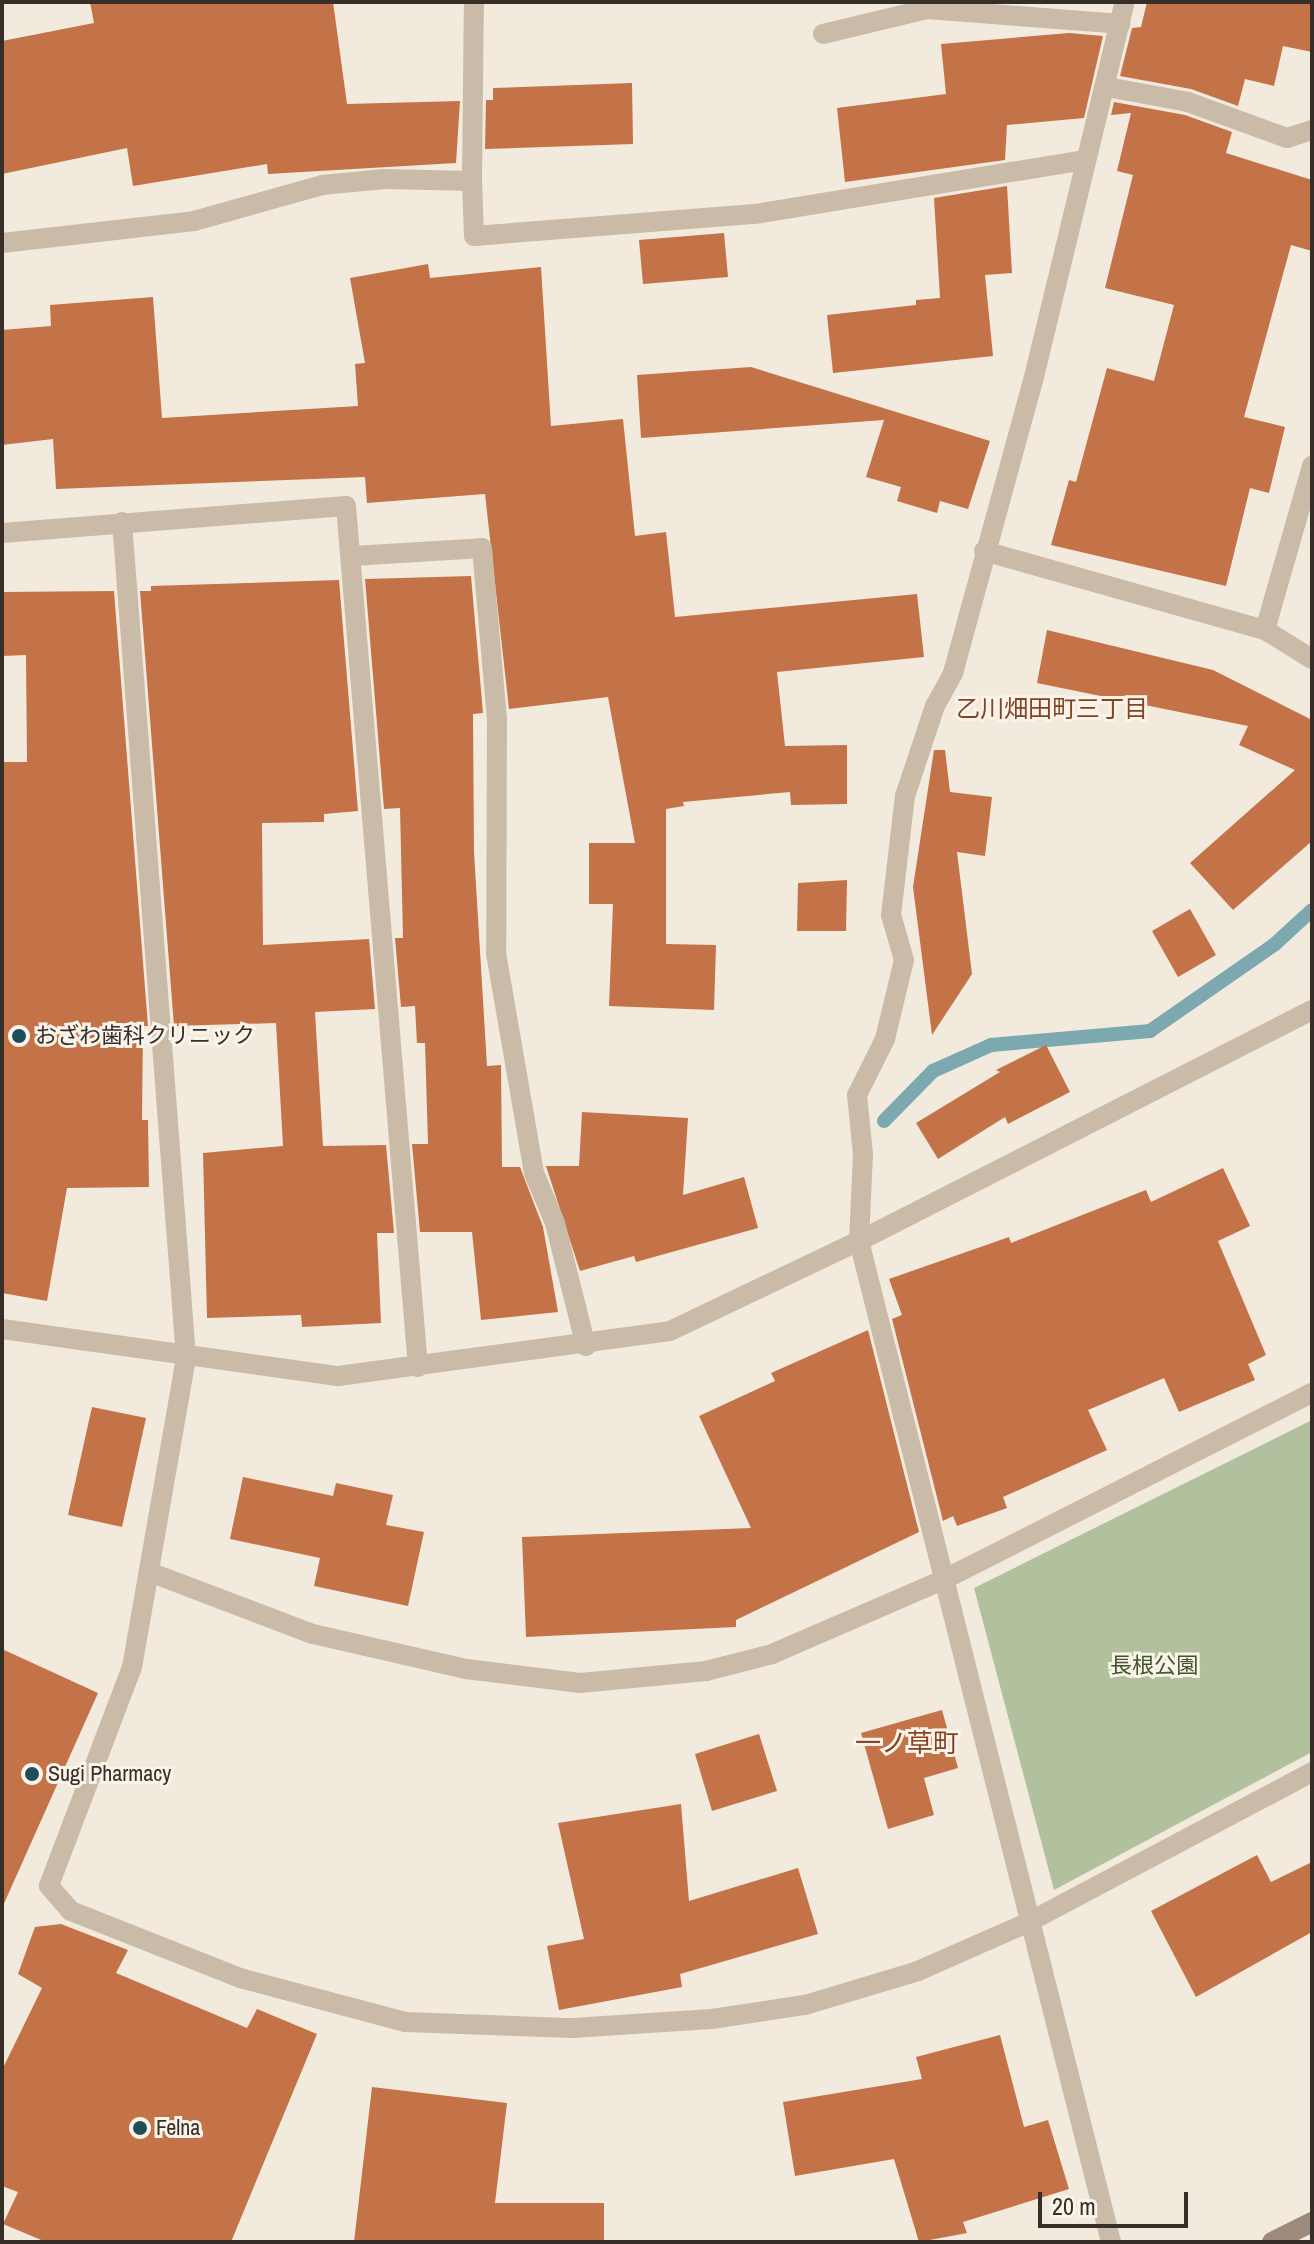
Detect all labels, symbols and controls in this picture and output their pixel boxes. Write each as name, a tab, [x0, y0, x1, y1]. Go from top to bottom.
district label: 乙川畑田町三丁目	[956, 695, 1148, 723]
place label: おざわ歯科クリニック	[35, 1023, 255, 1049]
marker: おざわ歯科クリニック	[10, 1027, 28, 1045]
park label: 長根公園	[1110, 1653, 1198, 1679]
district label: 一ノ草町	[855, 1727, 959, 1759]
place label: Sugi Pharmacy	[48, 1761, 171, 1787]
marker: Sugi Pharmacy	[23, 1765, 41, 1783]
place label: Felna	[156, 2115, 200, 2141]
marker: Felna	[131, 2119, 149, 2137]
scale bar	[1042, 2176, 1192, 2226]
text: 20 m	[1052, 2190, 1096, 2222]

